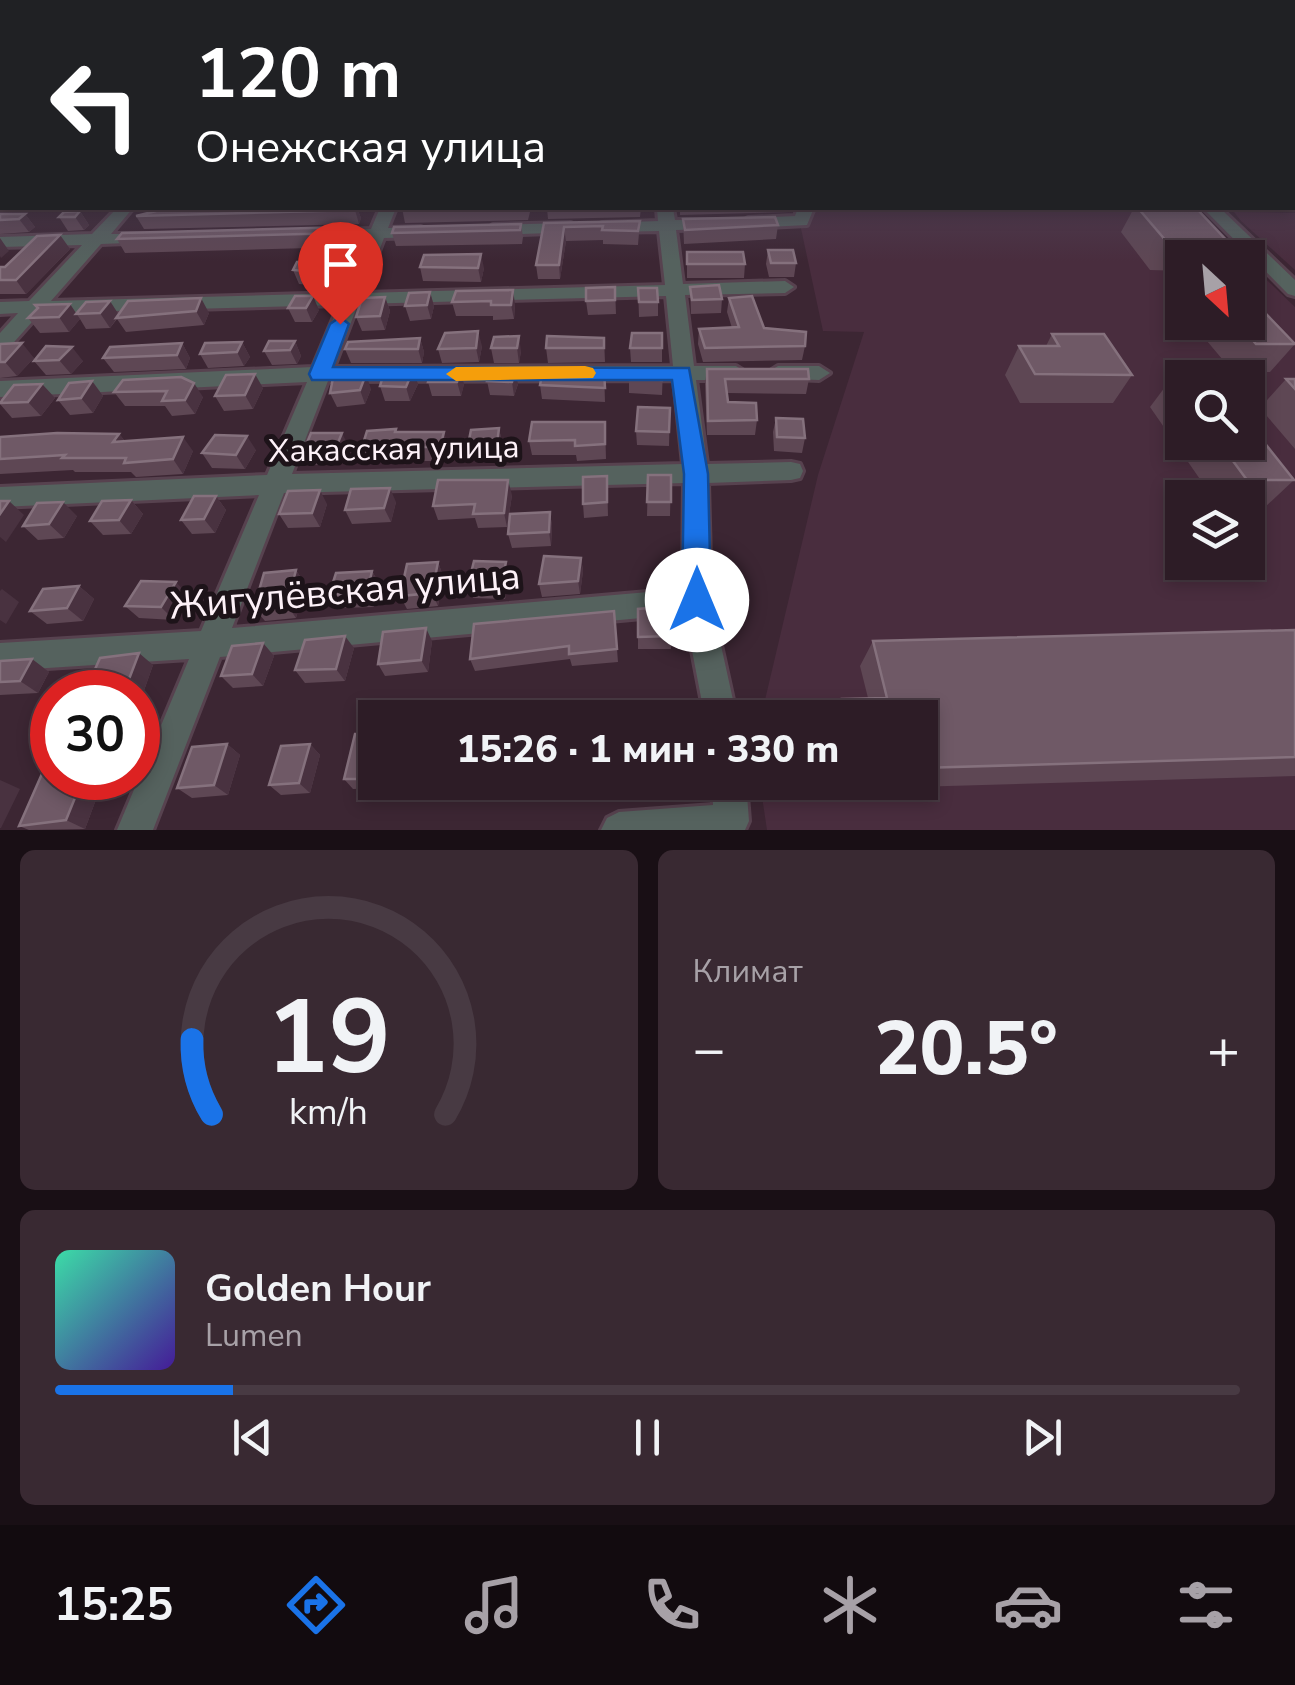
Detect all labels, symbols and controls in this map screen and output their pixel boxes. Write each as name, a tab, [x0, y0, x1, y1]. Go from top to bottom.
text: 120 m	[195, 26, 401, 122]
icon: left	[30, 40, 160, 170]
text: Онежская улица	[195, 117, 546, 178]
pin	[298, 222, 383, 325]
icon: arrive	[313, 237, 368, 292]
north arrow	[1165, 240, 1265, 340]
map controls	[1165, 240, 1265, 580]
button: search	[1165, 360, 1265, 460]
street label: Хакасская улица	[268, 425, 520, 473]
button: layers	[1165, 480, 1265, 580]
position arrow	[645, 548, 749, 652]
street label: Жигулёвская улица	[167, 550, 523, 632]
speed limit sign: 30	[30, 670, 160, 800]
text: 15:26 · 1 мин · 330 m	[457, 724, 839, 775]
text: Климат	[693, 950, 803, 993]
text: 19	[266, 967, 391, 1109]
text: 20.5°	[875, 998, 1058, 1100]
text: −	[693, 1012, 726, 1087]
text: +	[1207, 1012, 1240, 1087]
text: km/h	[289, 1088, 368, 1137]
text: Golden Hour	[205, 1263, 431, 1314]
text: Lumen	[205, 1314, 303, 1357]
icon: previous	[225, 1410, 280, 1465]
icon: pause	[620, 1410, 675, 1465]
icon: next	[1015, 1410, 1070, 1465]
icon: directions	[281, 1570, 351, 1640]
icon: music	[459, 1570, 529, 1640]
icon: phone	[637, 1570, 707, 1640]
icon: climate	[815, 1570, 885, 1640]
icon: car	[993, 1570, 1063, 1640]
icon: filters	[1171, 1570, 1241, 1640]
text: 15:25	[54, 1575, 173, 1636]

